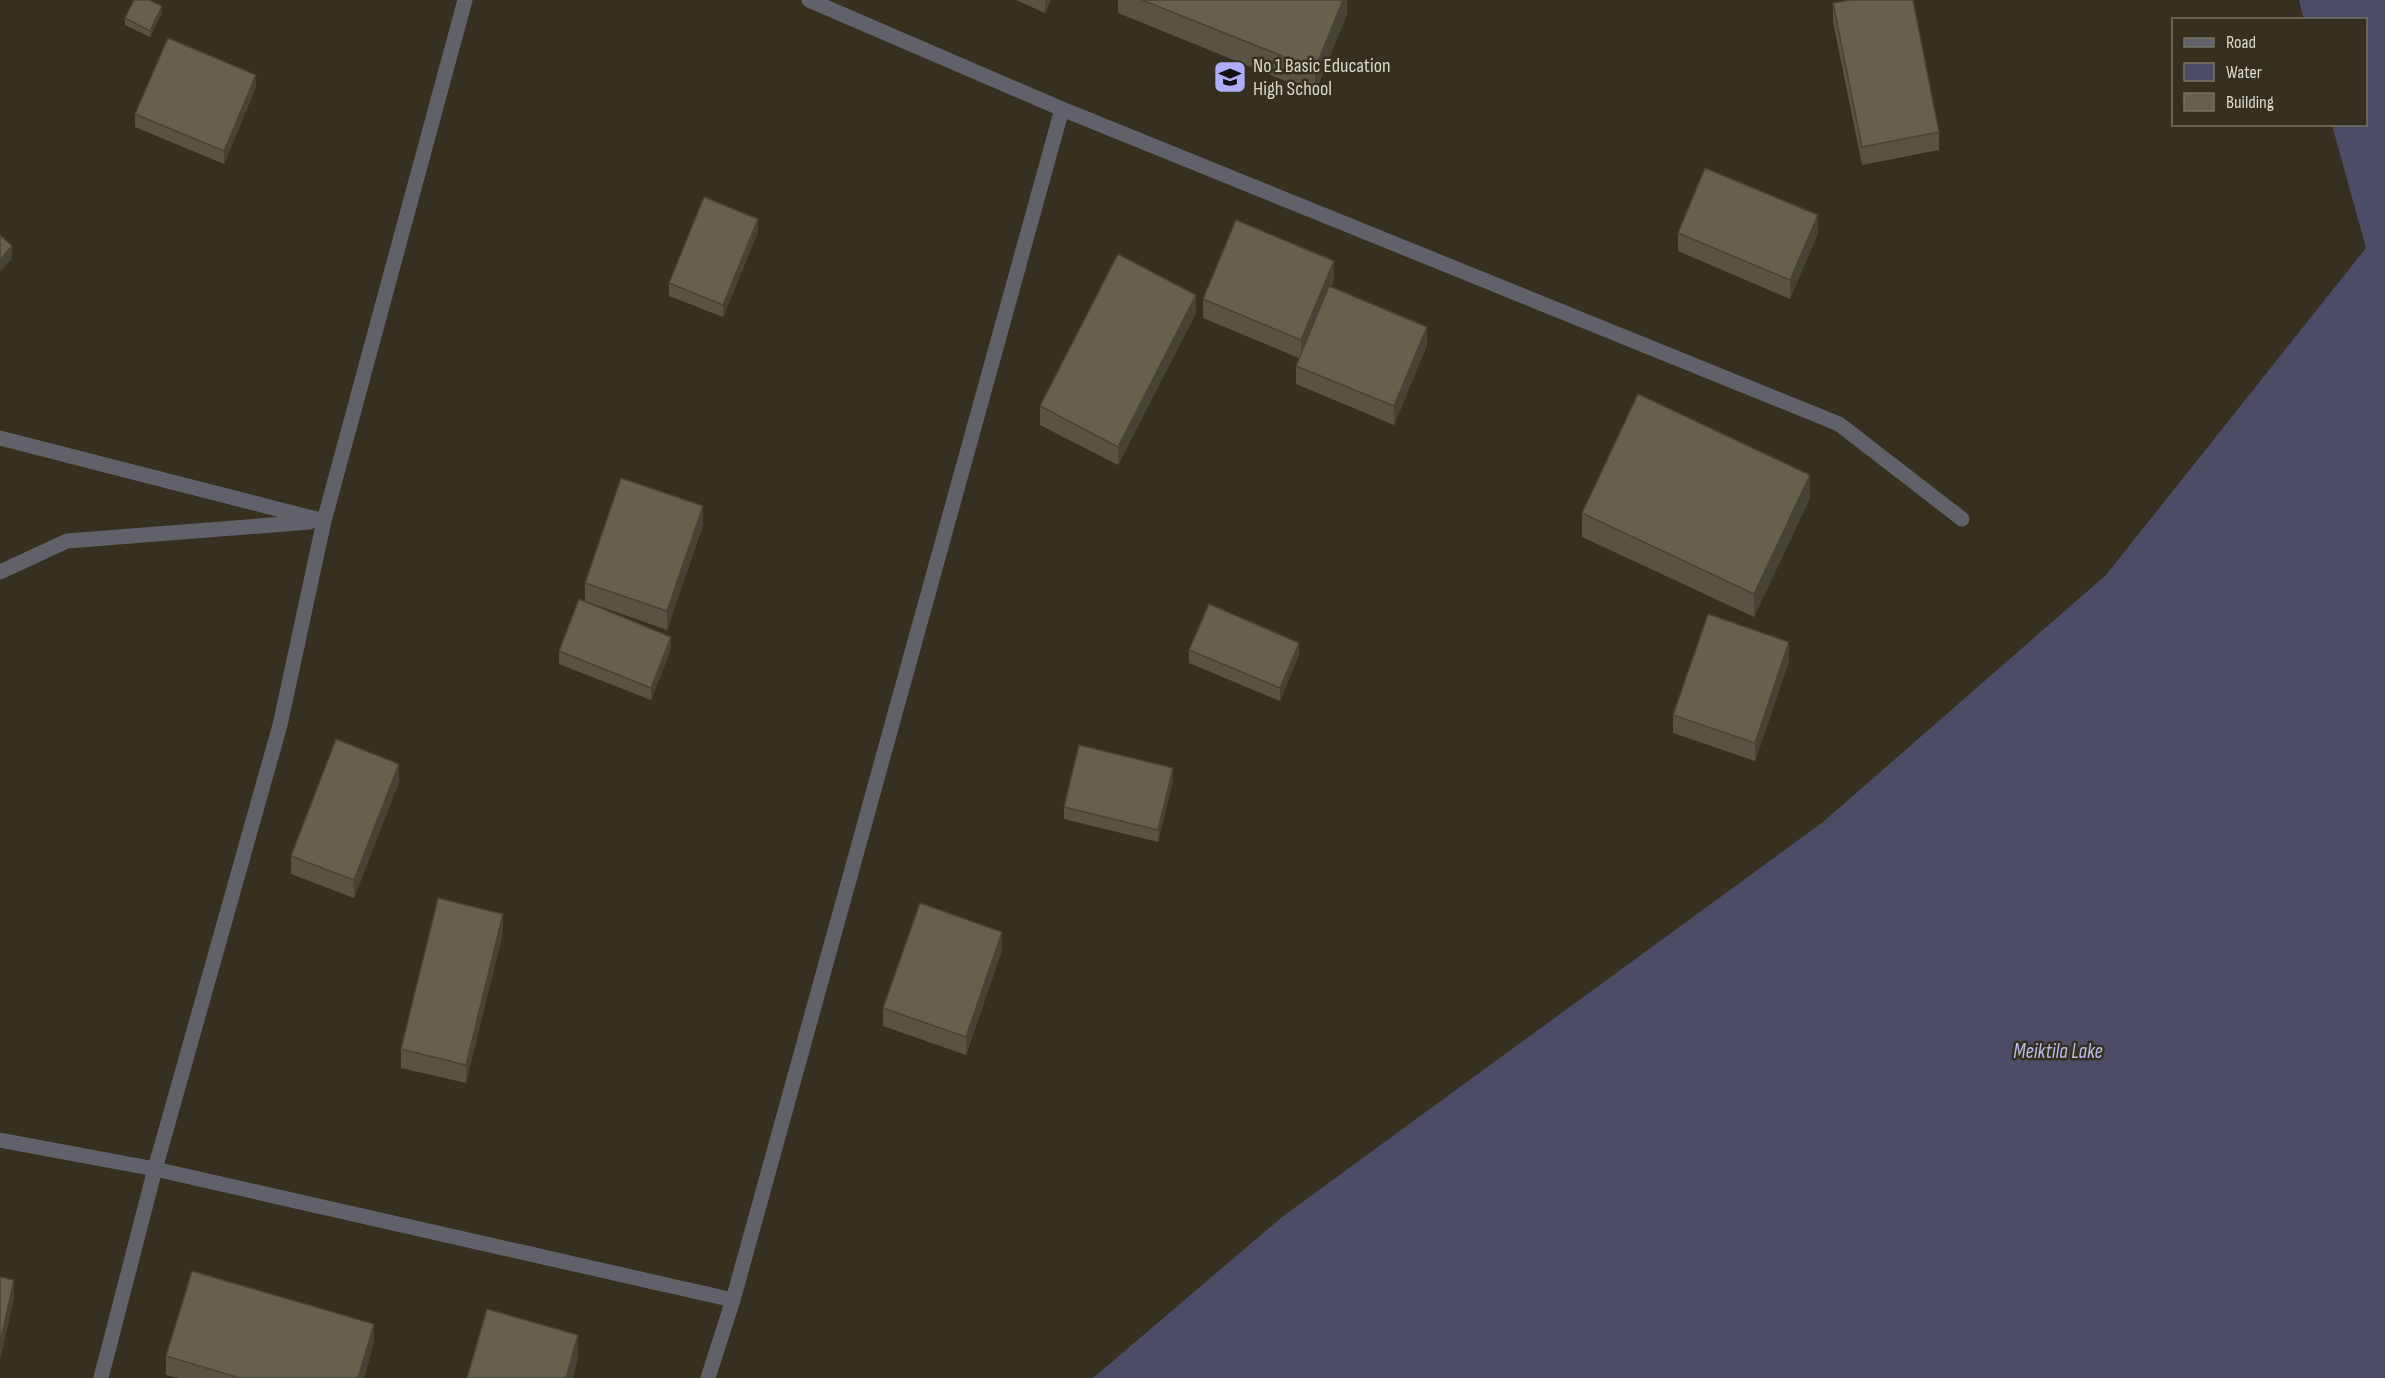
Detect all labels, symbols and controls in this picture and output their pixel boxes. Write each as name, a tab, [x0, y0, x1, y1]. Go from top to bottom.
legend	[2172, 18, 2367, 126]
text: Road	[2226, 32, 2256, 53]
place label: No 1 Basic Education High School	[1253, 54, 1391, 101]
school or university icon: No 1 Basic Education High School	[1212, 59, 1248, 95]
text: Water	[2226, 62, 2262, 83]
text: Building	[2226, 92, 2274, 113]
water label: Meiktila Lake	[2013, 1039, 2103, 1064]

